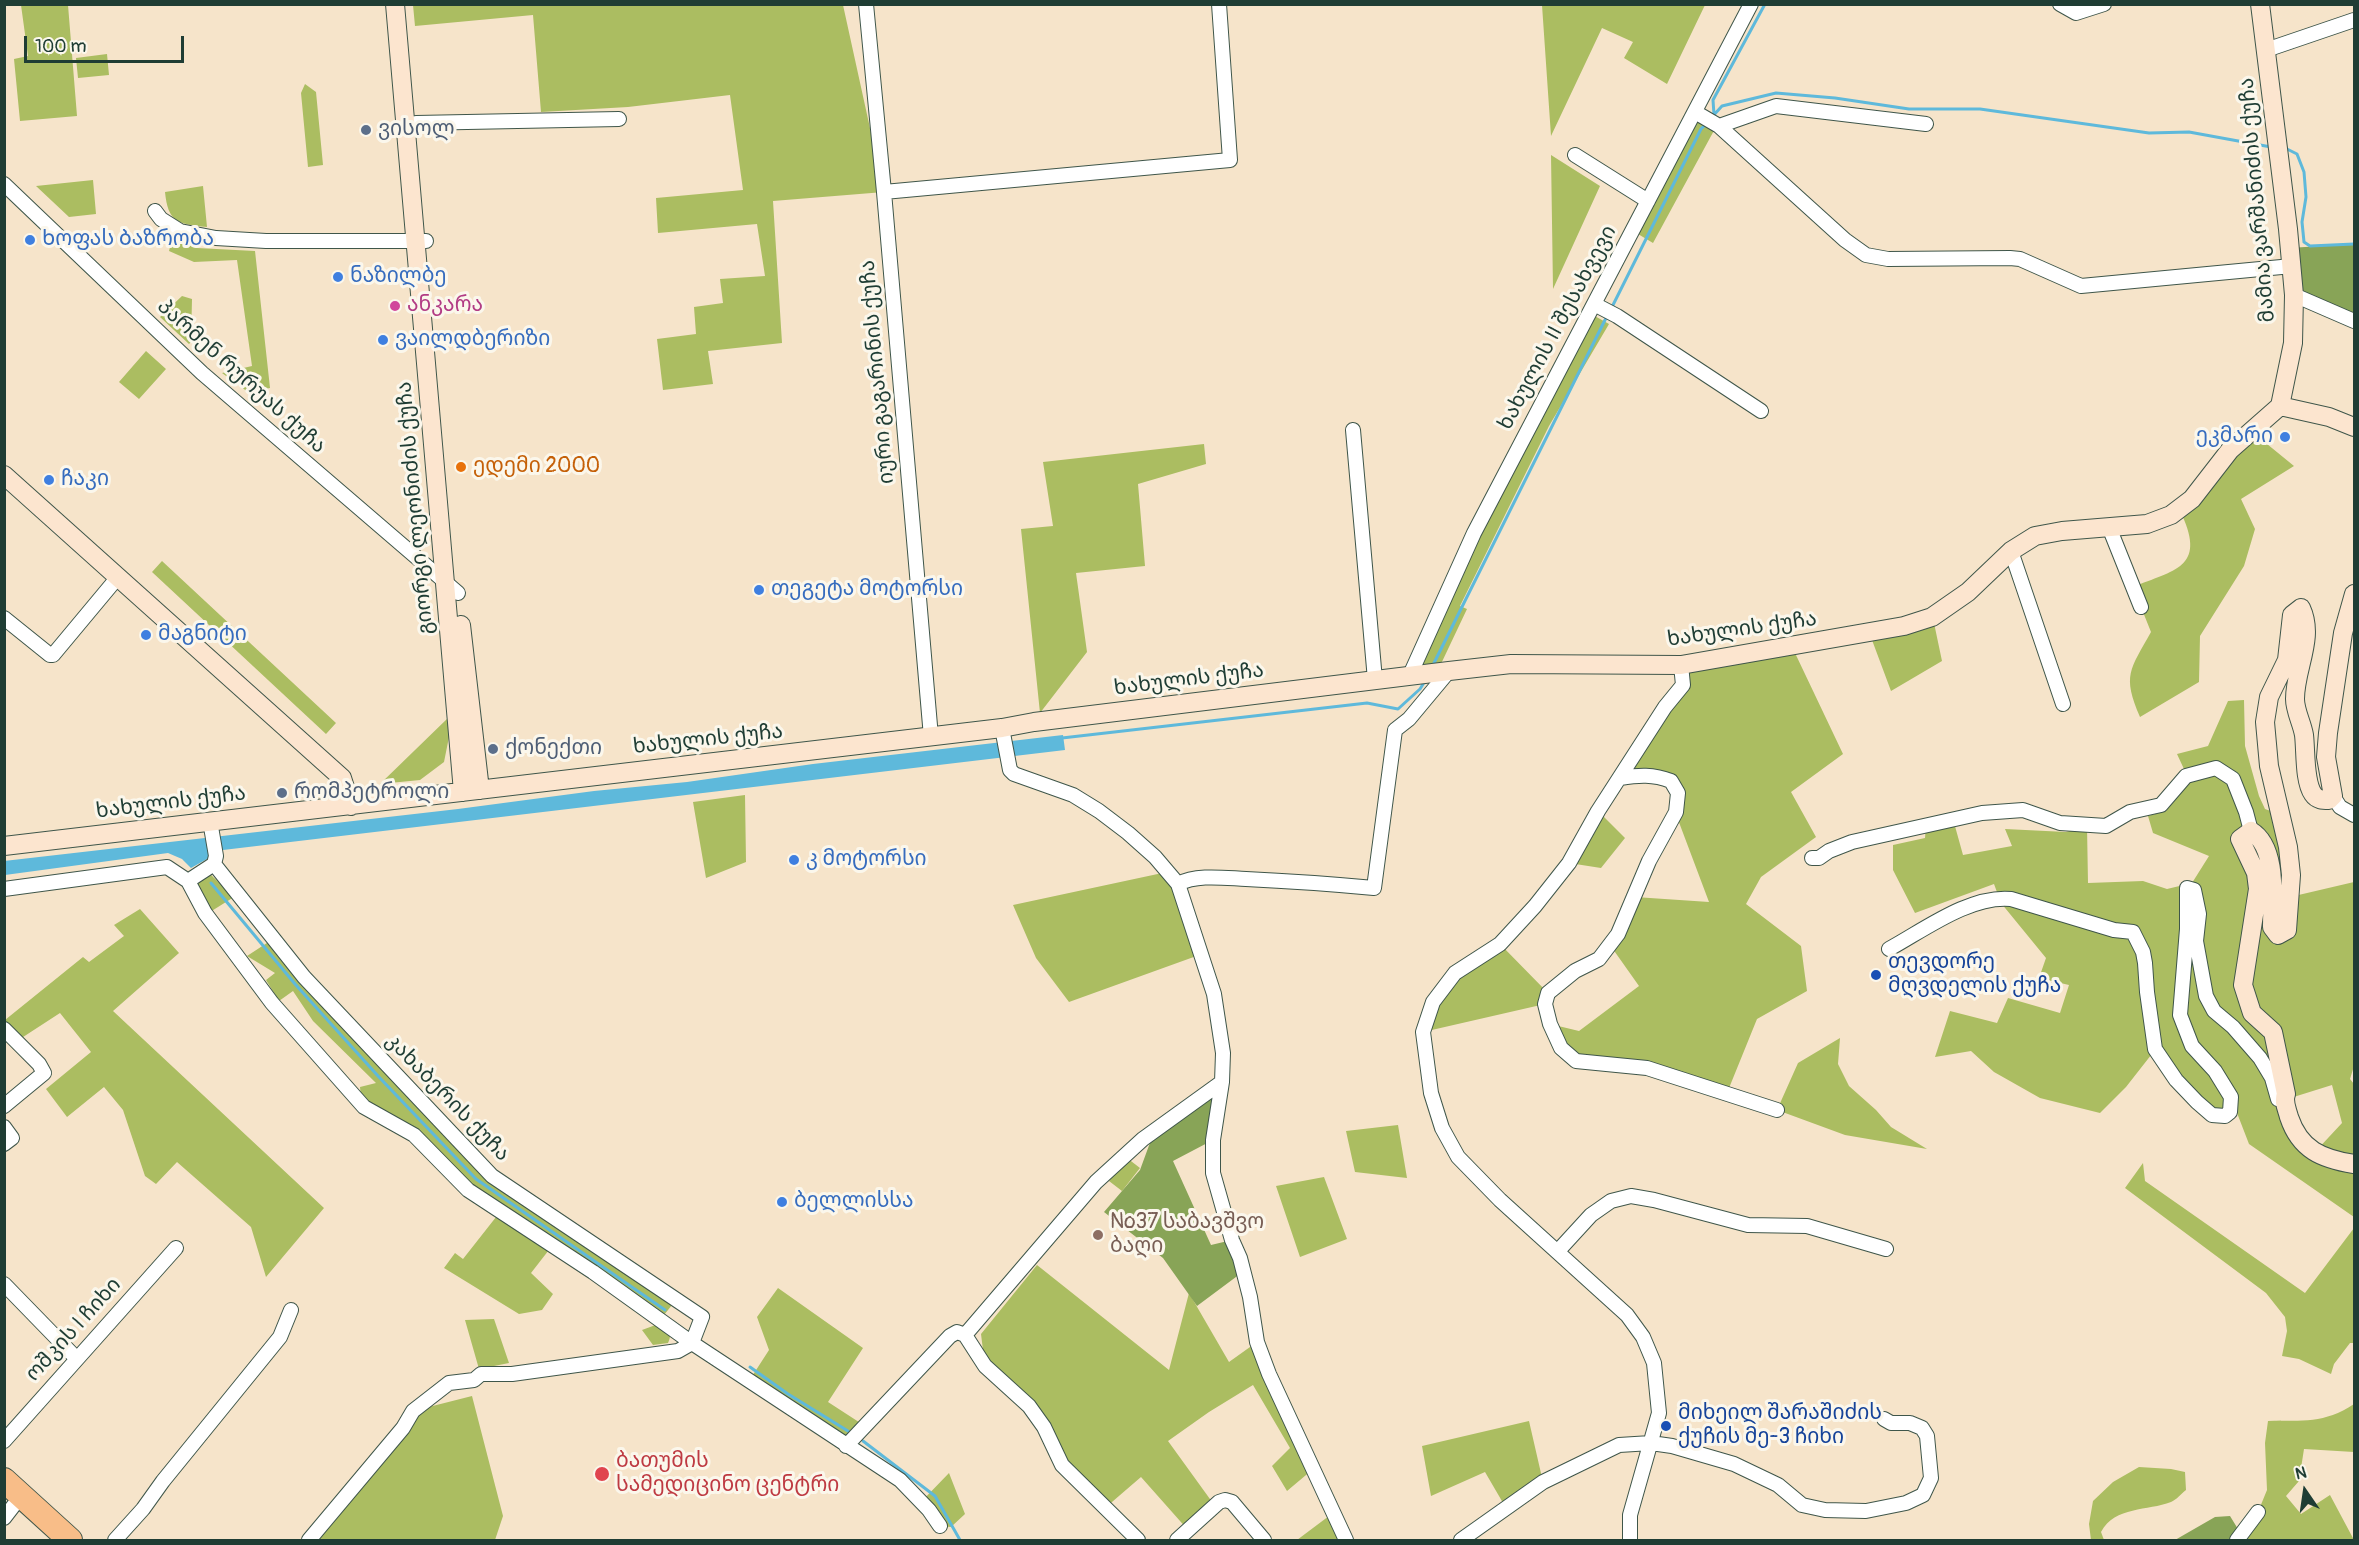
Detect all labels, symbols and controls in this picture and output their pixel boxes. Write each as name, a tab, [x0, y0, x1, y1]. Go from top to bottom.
scale bar	[27, 24, 188, 62]
text: 100 m	[35, 35, 87, 58]
street label: მამია ვარშანიძის ქუჩა	[2235, 77, 2281, 323]
place label: ვისოლ	[378, 117, 455, 143]
marker: ვისოლ	[359, 123, 373, 137]
street label: ხახულის II შესახვევი	[1493, 222, 1623, 434]
place label: Ხოფას Ბაზრობა	[42, 227, 214, 253]
marker: Ხოფას Ბაზრობა	[23, 233, 37, 247]
street label: იური გაგარინის ქუჩა	[856, 259, 900, 485]
place label: ნაზილბე	[350, 264, 447, 290]
marker: ნაზილბე	[331, 270, 345, 284]
place label: ანკარა	[407, 293, 483, 319]
street label: პარმენ რურუას ქუჩა	[151, 295, 331, 459]
marker: ანკარა	[388, 299, 402, 313]
place label: ვაილდბერიზი	[395, 327, 550, 353]
marker: ვაილდბერიზი	[376, 333, 390, 347]
street label: გიორგი ლეონიძის ქუჩა	[392, 380, 440, 636]
place label: ეკმარი	[2196, 424, 2273, 450]
marker: ეკმარი	[2278, 430, 2292, 444]
place label: ედემი 2000	[473, 454, 600, 480]
marker: ედემი 2000	[454, 460, 468, 474]
place label: ჩაკი	[61, 467, 109, 493]
marker: ჩაკი	[42, 473, 56, 487]
place label: თეგეტა მოტორსი	[771, 577, 963, 603]
marker: თეგეტა მოტორსი	[752, 583, 766, 597]
street label: ხახულის ქუჩა	[1666, 607, 1818, 653]
place label: მაგნიტი	[158, 622, 247, 648]
marker: მაგნიტი	[139, 628, 153, 642]
street label: ხახულის ქუჩა	[1113, 658, 1265, 702]
street label: ხახულის ქუჩა	[632, 720, 784, 760]
place label: ქონექთი	[505, 736, 602, 762]
marker: ქონექთი	[486, 742, 500, 756]
place label: რომპეტროლი	[294, 780, 449, 806]
street label: ხახულის ქუჩა	[95, 781, 247, 825]
marker: რომპეტროლი	[275, 786, 289, 800]
place label: კ მოტორსი	[806, 847, 927, 873]
marker: კ მოტორსი	[787, 853, 801, 867]
place label: თევდორე მღვდელის ქუჩა	[1888, 950, 2061, 1000]
marker: თევდორე მღვდელის ქუჩა	[1869, 968, 1883, 982]
street label: კახაბერის ქუჩა	[380, 1029, 514, 1167]
place label: ბელლისსა	[794, 1189, 914, 1215]
marker: ბელლისსა	[775, 1195, 789, 1209]
place label: №37 საბავშვო ბაღი	[1110, 1210, 1264, 1260]
marker: №37 საბავშვო ბაღი	[1091, 1228, 1105, 1242]
street label: ოშკის I ჩიხი	[21, 1273, 127, 1387]
place label: მიხეილ შარაშიძის ქუჩის მე-3 ჩიხი	[1678, 1401, 1882, 1451]
marker: მიხეილ შარაშიძის ქუჩის მე-3 ჩიხი	[1659, 1419, 1673, 1433]
place label: ბათუმის სამედიცინო ცენტრი	[616, 1449, 839, 1499]
north arrow	[2275, 1461, 2335, 1521]
text: N	[2293, 1463, 2308, 1484]
marker: ბათუმის სამედიცინო ცენტრი	[593, 1465, 611, 1483]

